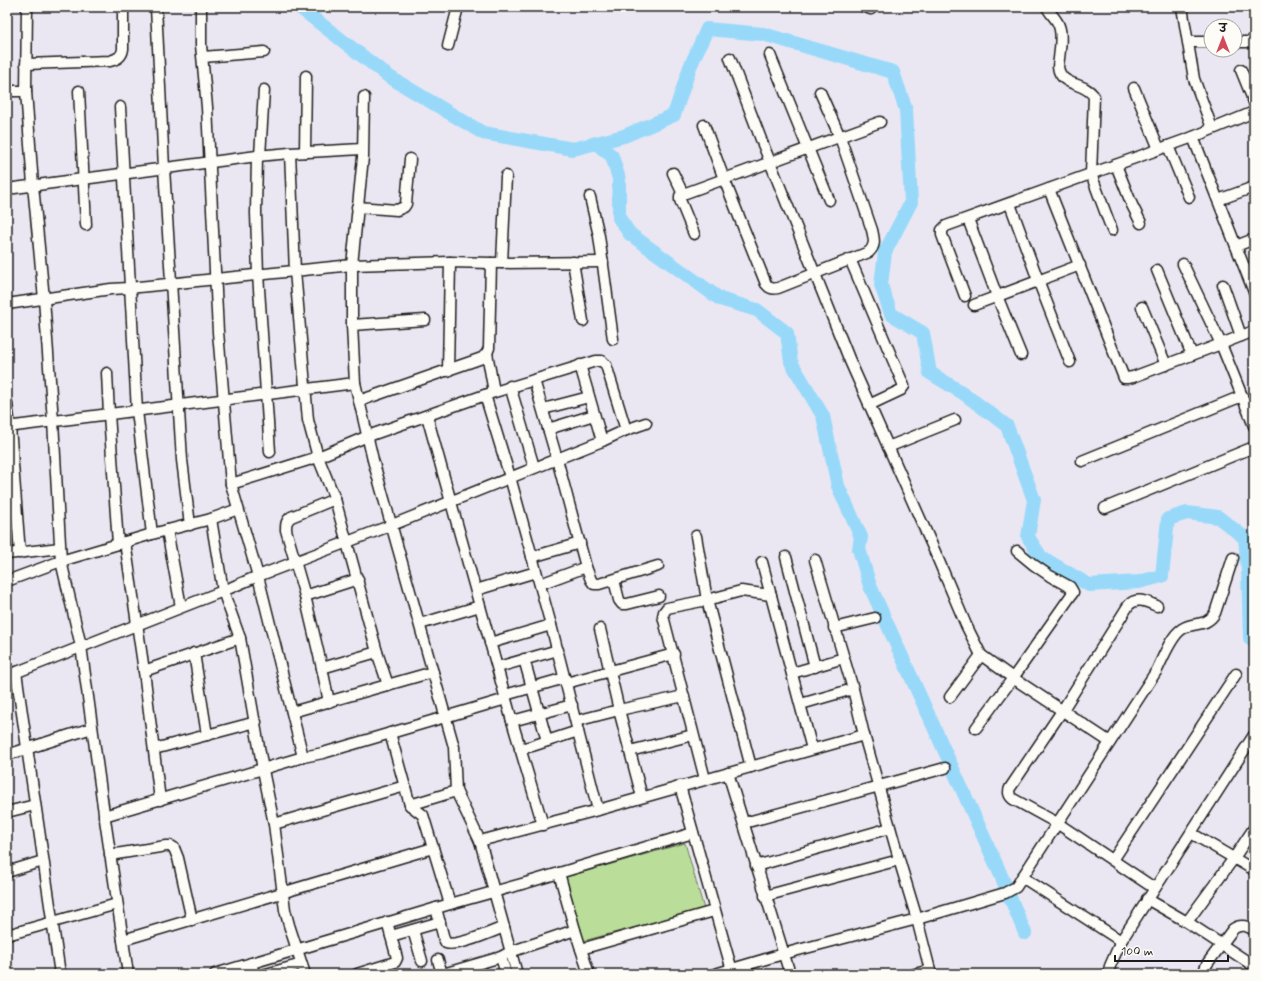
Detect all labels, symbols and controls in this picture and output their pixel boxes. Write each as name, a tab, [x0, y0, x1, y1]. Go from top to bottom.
north arrow	[1203, 18, 1243, 58]
text: उ	[1218, 22, 1228, 36]
scale bar	[1115, 937, 1228, 963]
text: 100 m	[1121, 944, 1153, 960]

